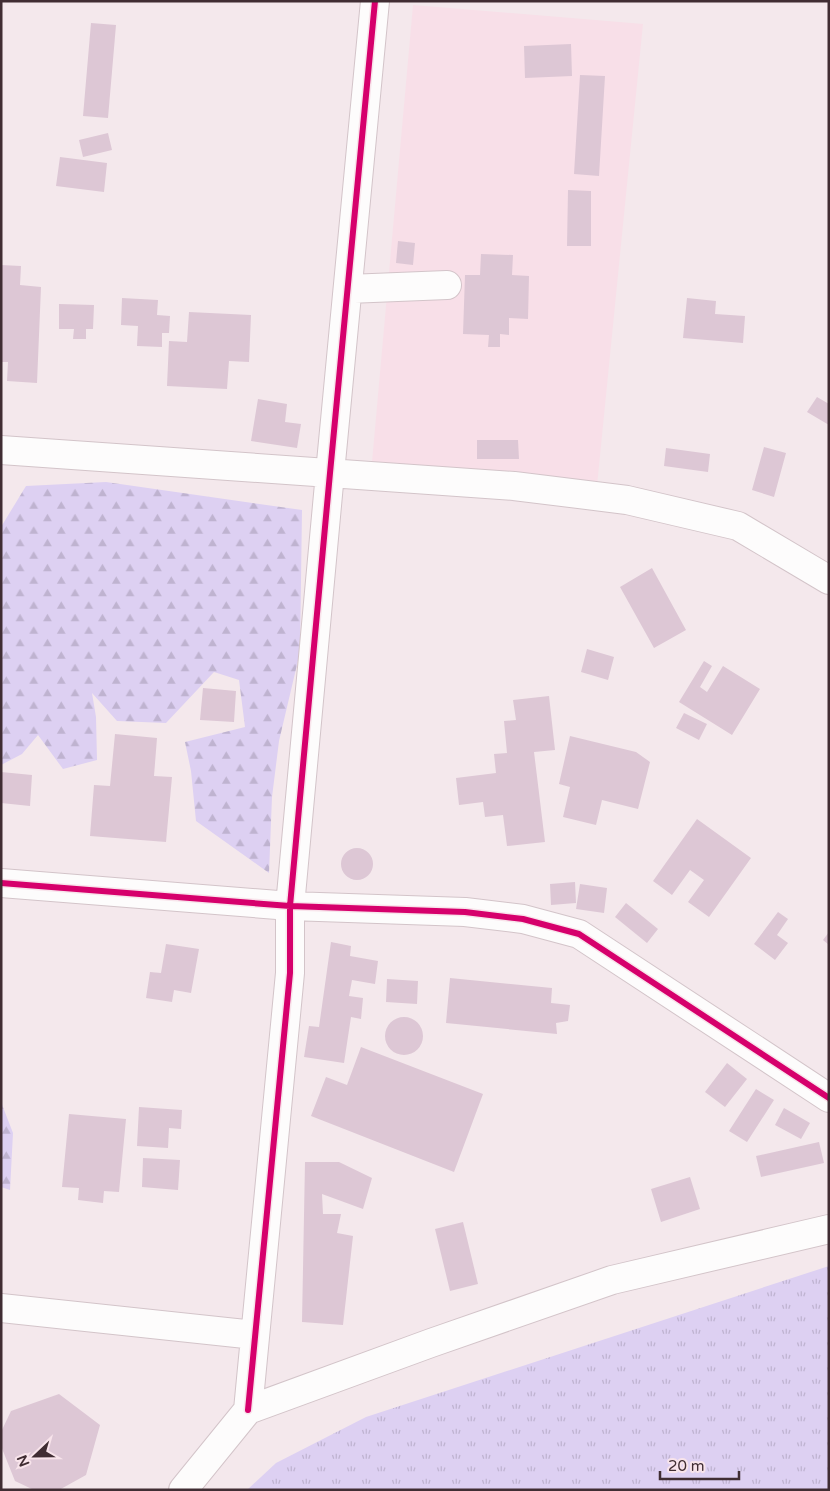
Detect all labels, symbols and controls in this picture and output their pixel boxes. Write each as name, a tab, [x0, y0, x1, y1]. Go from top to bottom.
north arrow	[10, 1431, 60, 1481]
scale bar	[660, 1448, 739, 1480]
text: N	[13, 1452, 33, 1469]
text: 20 m	[668, 1457, 705, 1475]

